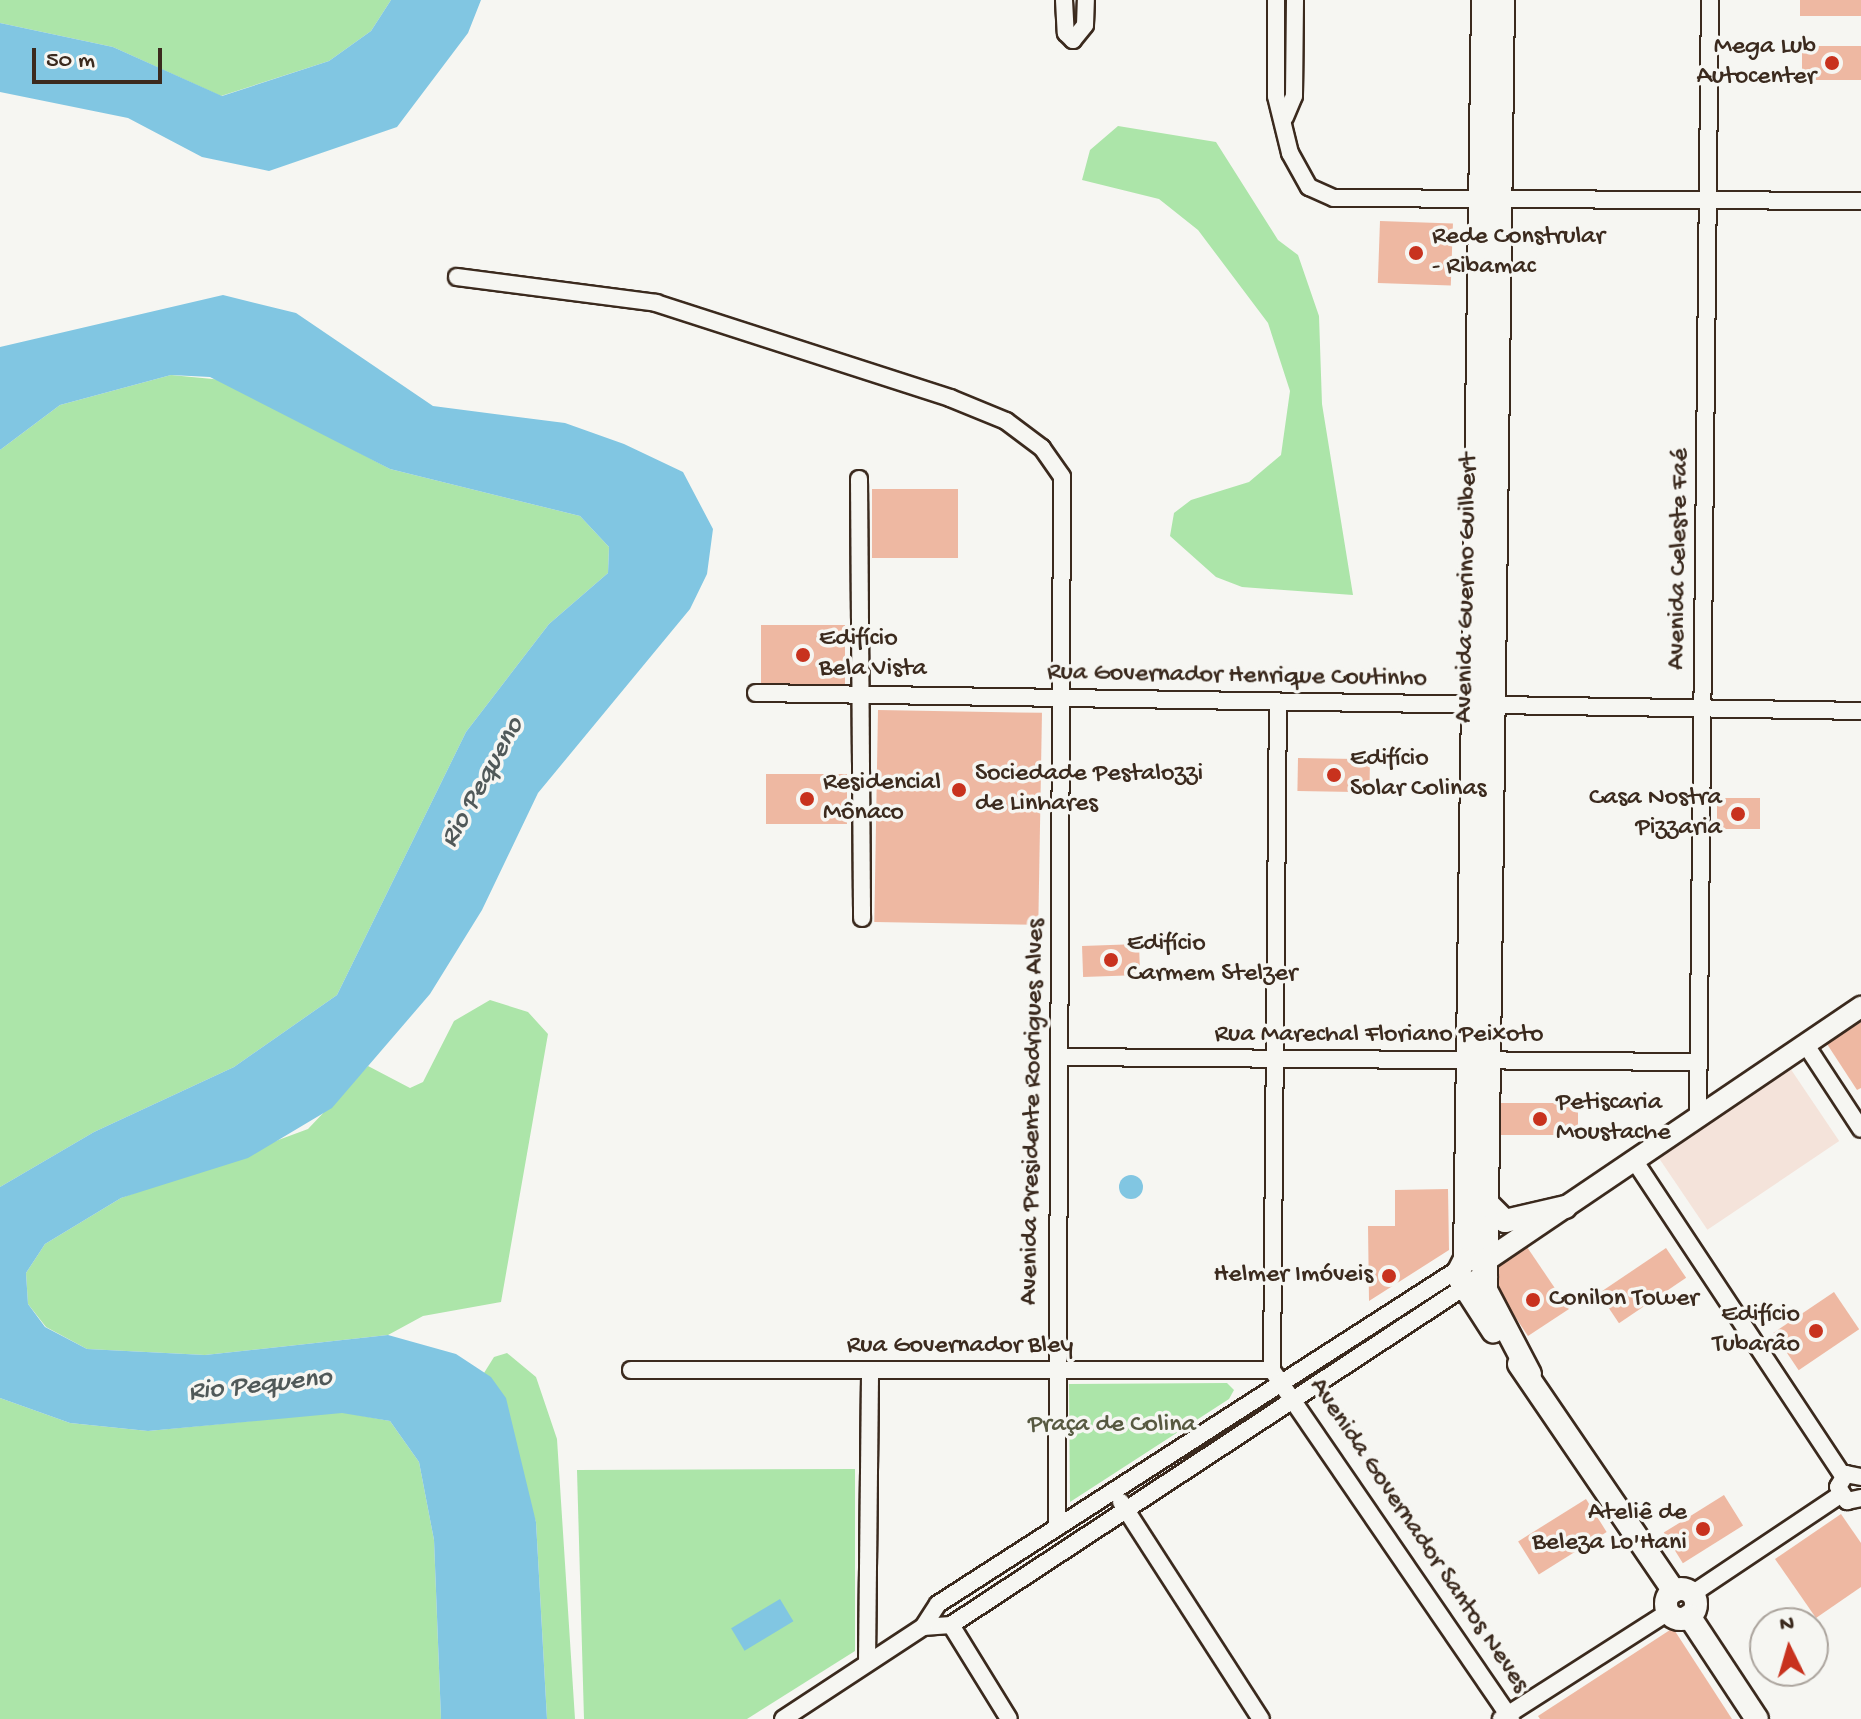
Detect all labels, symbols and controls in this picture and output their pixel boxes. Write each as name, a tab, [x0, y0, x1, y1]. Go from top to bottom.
scale bar	[36, 32, 166, 82]
place label: Mega Lub Autocenter	[1697, 32, 1816, 94]
text: 50 m	[46, 47, 95, 76]
marker: Mega Lub Autocenter	[1823, 54, 1841, 72]
place label: Rede Constrular - Ribamac	[1432, 222, 1605, 284]
marker: Rede Constrular - Ribamac	[1407, 244, 1425, 262]
street label: Avenida Celeste Faé	[1662, 448, 1698, 670]
street label: Avenida Guerino Guilbert	[1450, 453, 1486, 723]
place label: Edifício Bela Vista	[819, 624, 927, 686]
marker: Edifício Bela Vista	[794, 646, 812, 664]
street label: Rua Governador Henrique Coutinho	[1047, 658, 1427, 696]
water label: Rio Pequeno	[433, 712, 533, 854]
place label: Edifício Solar Colinas	[1350, 744, 1486, 806]
place label: Sociedade Pestalozzi de Linhares	[975, 759, 1203, 820]
marker: Edifício Solar Colinas	[1325, 766, 1343, 784]
place label: Residencial Mônaco	[823, 768, 941, 830]
marker: Sociedade Pestalozzi de Linhares	[950, 781, 968, 799]
place label: Casa Nostra Pizzaria	[1589, 783, 1722, 844]
marker: Residencial Mônaco	[798, 790, 816, 808]
marker: Casa Nostra Pizzaria	[1729, 805, 1747, 823]
street label: Avenida Presidente Rodrigues Alves	[1015, 919, 1053, 1305]
place label: Edifício Carmem Stelzer	[1127, 929, 1297, 990]
marker: Edifício Carmem Stelzer	[1102, 951, 1120, 969]
street label: Rua Marechal Floriano Peixoto	[1214, 1020, 1544, 1052]
place label: Petiscaria Moustache	[1556, 1088, 1671, 1150]
marker: Petiscaria Moustache	[1531, 1110, 1549, 1128]
place label: Helmer Imóveis	[1213, 1260, 1373, 1292]
marker: Helmer Imóveis	[1380, 1267, 1398, 1285]
place label: Conilon Tower	[1549, 1284, 1699, 1316]
marker: Conilon Tower	[1524, 1291, 1542, 1309]
place label: Edifício Tubarâo	[1713, 1300, 1800, 1362]
marker: Edifício Tubarâo	[1807, 1322, 1825, 1340]
street label: Rua Governador Bley	[847, 1331, 1073, 1363]
water label: Rio Pequeno	[187, 1362, 333, 1410]
street label: Avenida Governador Santos Neves	[1301, 1373, 1535, 1699]
park label: Praça de Colina	[1028, 1410, 1196, 1442]
place label: Ateliê de Beleza Lo'Hani	[1532, 1498, 1687, 1560]
marker: Ateliê de Beleza Lo'Hani	[1694, 1520, 1712, 1538]
north arrow	[1749, 1607, 1829, 1687]
text: N	[1779, 1612, 1795, 1639]

